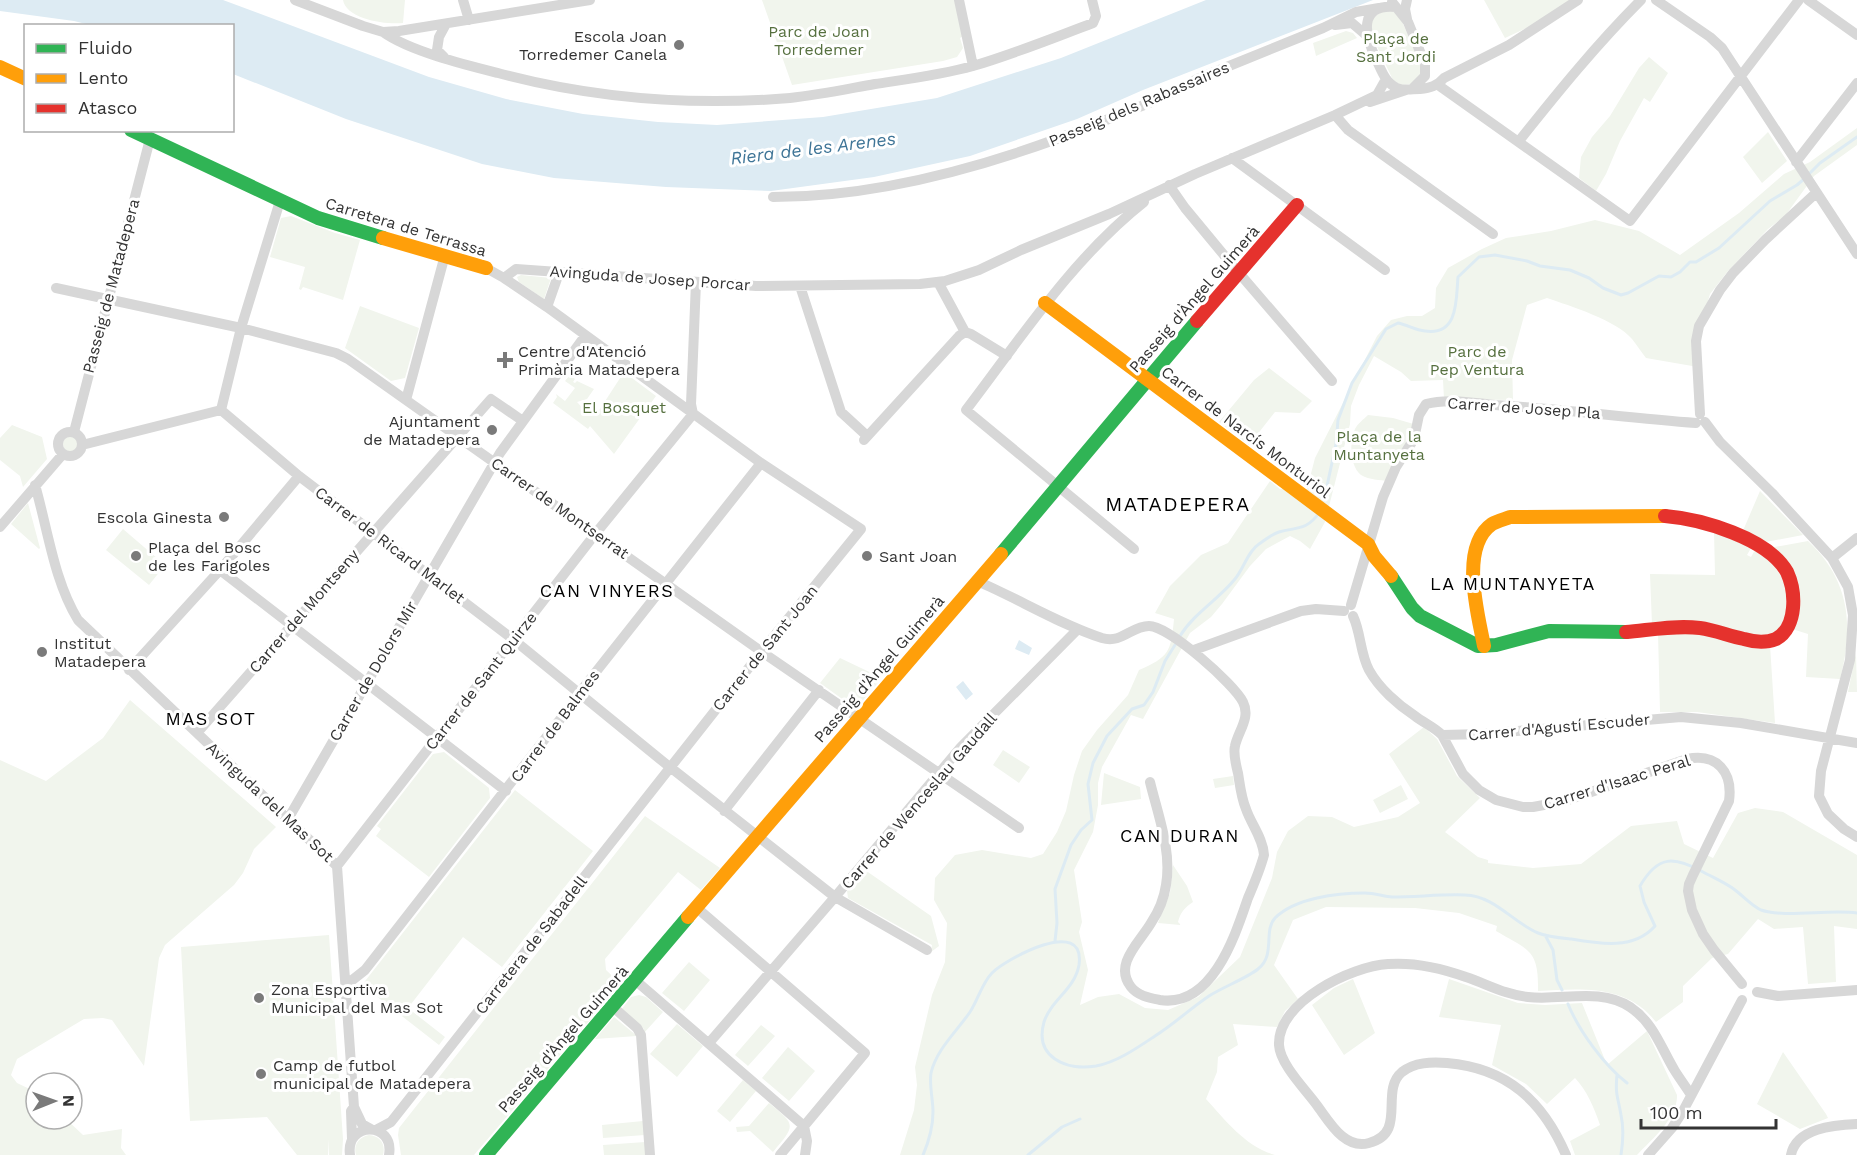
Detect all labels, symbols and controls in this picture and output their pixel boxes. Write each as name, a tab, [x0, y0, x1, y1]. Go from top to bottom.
park label: Parc de Joan Torredemer	[768, 22, 870, 59]
legend	[24, 24, 234, 132]
place label: Escola Joan Torredemer Canela	[519, 27, 667, 64]
park label: Plaça de Sant Jordi	[1356, 29, 1436, 66]
text: Fluido	[78, 37, 132, 58]
marker: Escola Joan Torredemer Canela	[672, 38, 686, 52]
street label: Passeig dels Rabassaires	[1046, 57, 1232, 151]
text: Lento	[78, 67, 128, 88]
text: Atasco	[78, 97, 137, 118]
water label: Riera de les Arenes	[729, 127, 897, 169]
street label: Carretera de Terrassa	[323, 193, 489, 261]
street label: Passeig de Matadepera	[79, 197, 143, 375]
street label: Passeig d'Àngel Guimerà	[1125, 222, 1263, 376]
street label: Avinguda de Josep Porcar	[549, 262, 751, 295]
place label: Centre d'Atenció Primària Matadepera	[518, 342, 680, 379]
park label: Parc de Pep Ventura	[1430, 342, 1524, 379]
marker: Centre d'Atenció Primària Matadepera	[496, 351, 514, 369]
street label: Carrer de Narcís Monturiol	[1158, 362, 1335, 502]
street label: Carrer de Josep Pla	[1447, 393, 1601, 423]
park label: El Bosquet	[582, 398, 666, 417]
place label: Ajuntament de Matadepera	[363, 412, 480, 449]
marker: Ajuntament de Matadepera	[485, 423, 499, 437]
park label: Plaça de la Muntanyeta	[1333, 427, 1425, 464]
street label: Carrer de Montserrat	[487, 453, 633, 563]
street label: Carrer de Ricard Marlet	[311, 482, 469, 608]
district label: MATADEPERA	[1105, 492, 1251, 516]
place label: Escola Ginesta	[97, 508, 212, 527]
marker: Escola Ginesta	[217, 510, 231, 524]
place label: Plaça del Bosc de les Farigoles	[148, 538, 270, 575]
street label: Carrer del Montseny	[245, 545, 363, 677]
place label: Sant Joan	[879, 547, 957, 566]
marker: Plaça del Bosc de les Farigoles	[129, 549, 143, 563]
marker: Sant Joan	[860, 549, 874, 563]
district label: LA MUNTANYETA	[1430, 573, 1596, 594]
district label: CAN VINYERS	[540, 580, 674, 601]
street label: Carrer de Sant Joan	[708, 581, 822, 715]
street label: Passeig d'Àngel Guimerà	[810, 592, 948, 746]
street label: Carrer de Dolors Mir	[325, 597, 421, 744]
street label: Carrer de Sant Quirze	[421, 608, 541, 754]
place label: Institut Matadepera	[54, 634, 146, 671]
marker: Institut Matadepera	[35, 645, 49, 659]
street label: Carrer de Balmes	[507, 666, 603, 786]
district label: MAS SOT	[166, 708, 256, 729]
street label: Carrer de Wenceslau Gaudall	[837, 709, 1001, 893]
street label: Carrer d'Agustí Escuder	[1467, 710, 1651, 744]
street label: Avinguda del Mas Sot	[202, 738, 338, 866]
street label: Carrer d'Isaac Peral	[1541, 751, 1693, 813]
district label: CAN DURAN	[1120, 825, 1240, 846]
street label: Carretera de Sabadell	[471, 872, 591, 1018]
street label: Passeig d'Àngel Guimerà	[494, 962, 632, 1116]
place label: Zona Esportiva Municipal del Mas Sot	[271, 980, 443, 1017]
marker: Zona Esportiva Municipal del Mas Sot	[252, 991, 266, 1005]
place label: Camp de futbol municipal de Matadepera	[273, 1056, 471, 1093]
marker: Camp de futbol municipal de Matadepera	[254, 1067, 268, 1081]
north arrow	[24, 1071, 84, 1131]
scale bar	[1641, 1092, 1776, 1130]
text: N	[59, 1095, 78, 1107]
text: 100 m	[1650, 1102, 1703, 1123]

